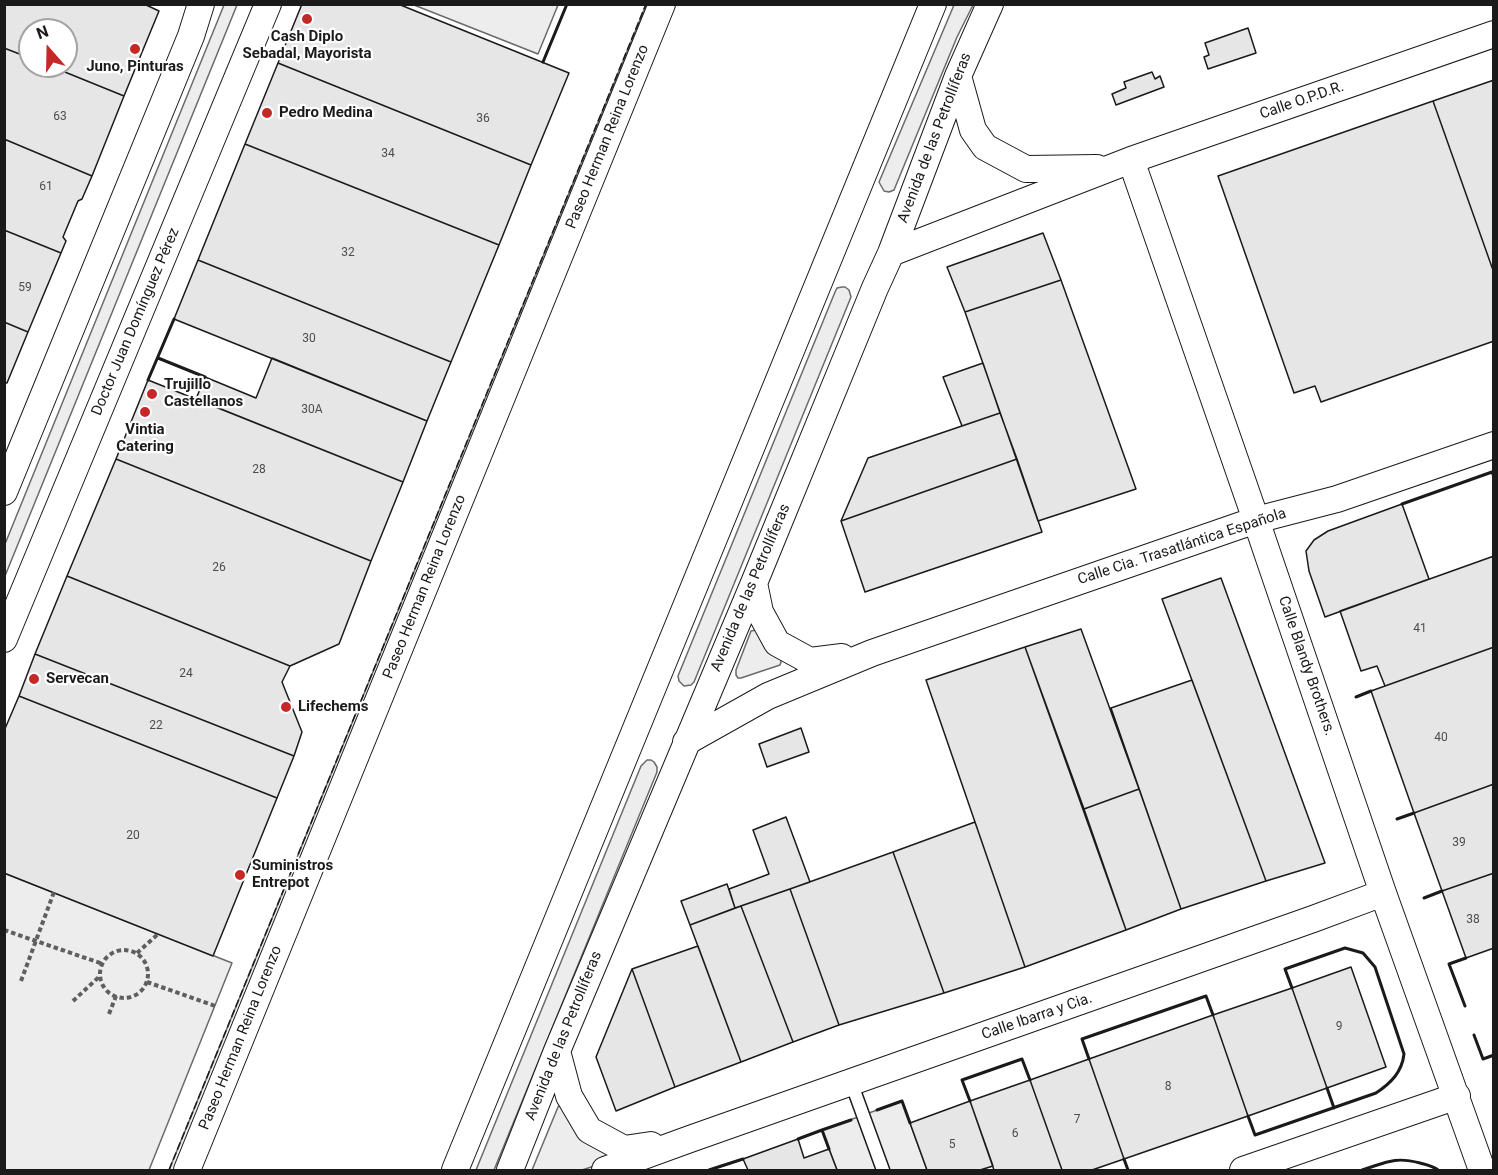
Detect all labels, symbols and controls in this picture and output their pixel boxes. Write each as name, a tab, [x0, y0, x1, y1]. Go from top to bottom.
marker: Cash Diplo Sebadal, Mayorista	[300, 12, 314, 26]
north arrow	[18, 18, 78, 78]
text: N	[34, 22, 51, 43]
place label: Cash Diplo Sebadal, Mayorista	[243, 28, 371, 63]
marker: Juno, Pinturas	[128, 42, 142, 56]
street label: Paseo Herman Reina Lorenzo	[563, 42, 653, 232]
street label: Avenida de las Petrollíferas	[894, 50, 976, 226]
place label: Juno, Pinturas	[86, 58, 184, 76]
street label: Calle O.P.D.R.	[1258, 78, 1346, 124]
place label: Pedro Medina	[279, 104, 373, 122]
marker: Pedro Medina	[260, 106, 274, 120]
house number: 63	[53, 110, 67, 124]
house number: 36	[476, 112, 490, 126]
house number: 34	[381, 147, 395, 161]
house number: 61	[39, 180, 53, 194]
street label: Doctor Juan Domínguez Pérez	[88, 225, 184, 419]
house number: 32	[341, 246, 355, 260]
house number: 59	[18, 281, 32, 295]
house number: 30	[302, 332, 316, 346]
place label: Trujillo Castellanos	[164, 376, 243, 411]
marker: Trujillo Castellanos	[145, 387, 159, 401]
house number: 30A	[301, 403, 323, 417]
marker: Vintia Catering	[138, 405, 152, 419]
place label: Vintia Catering	[116, 421, 174, 456]
house number: 28	[252, 463, 266, 477]
street label: Paseo Herman Reina Lorenzo	[380, 492, 470, 682]
street label: Avenida de las Petrollíferas	[707, 501, 795, 675]
street label: Calle Cia. Trasatlántica Española	[1075, 505, 1289, 589]
house number: 26	[212, 561, 226, 575]
street label: Calle Blandy Brothers.	[1274, 594, 1338, 738]
house number: 41	[1413, 622, 1427, 636]
house number: 24	[179, 667, 193, 681]
place label: Servecan	[46, 670, 109, 688]
marker: Servecan	[27, 672, 41, 686]
place label: Lifechems	[298, 698, 368, 716]
marker: Lifechems	[279, 700, 293, 714]
house number: 22	[149, 719, 163, 733]
house number: 40	[1434, 731, 1448, 745]
house number: 20	[126, 829, 140, 843]
house number: 39	[1452, 836, 1466, 850]
place label: Suministros Entrepot	[252, 857, 333, 892]
marker: Suministros Entrepot	[233, 868, 247, 882]
house number: 38	[1466, 913, 1480, 927]
street label: Paseo Herman Reina Lorenzo	[196, 943, 286, 1133]
street label: Avenida de las Petrollíferas	[522, 949, 606, 1123]
street label: Calle Ibarra y Cia.	[979, 990, 1095, 1044]
house number: 9	[1336, 1020, 1342, 1034]
house number: 8	[1165, 1080, 1171, 1094]
house number: 7	[1074, 1113, 1080, 1127]
house number: 6	[1012, 1127, 1018, 1141]
house number: 5	[949, 1138, 955, 1152]

